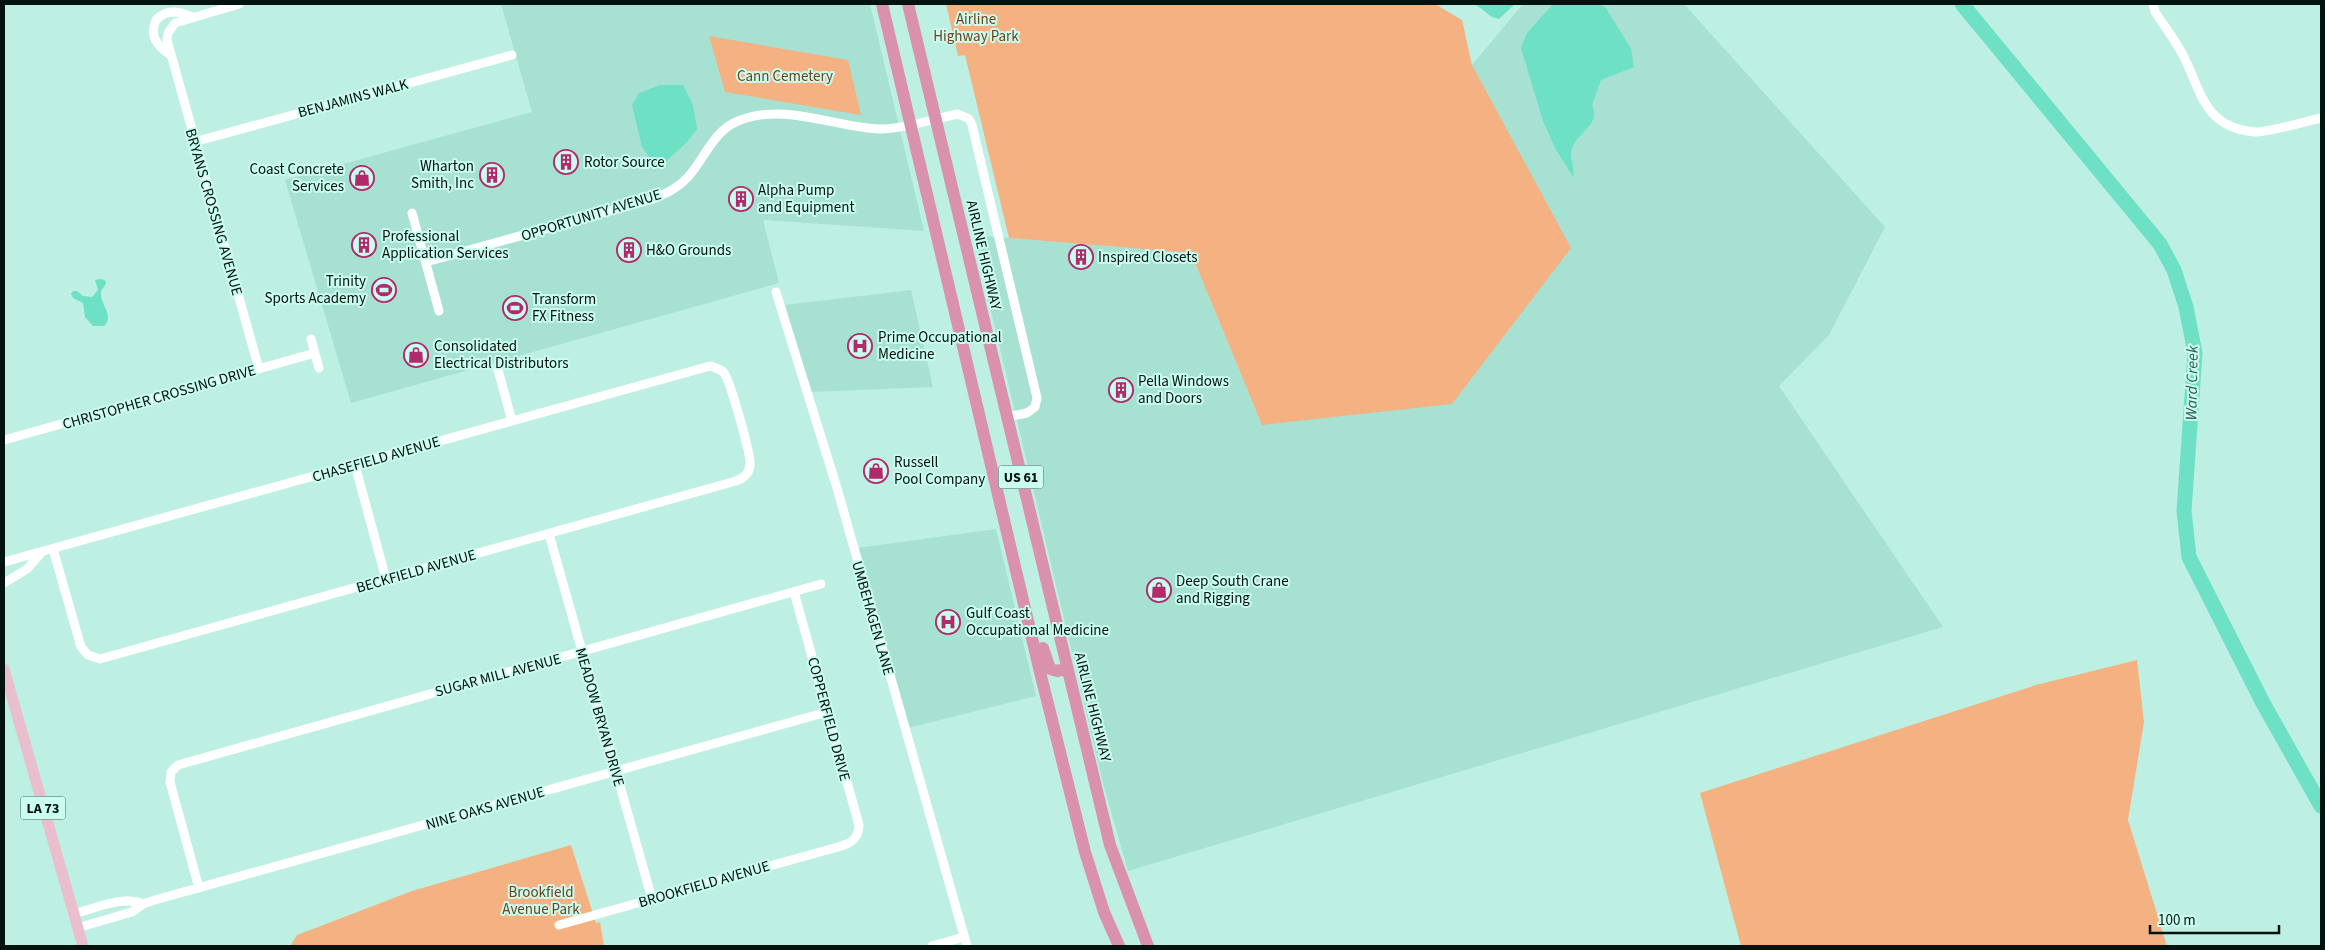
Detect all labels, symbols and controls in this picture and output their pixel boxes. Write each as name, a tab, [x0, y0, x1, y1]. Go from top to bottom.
park label: Airline Highway Park	[933, 9, 1019, 47]
park label: Cann Cemetery	[737, 66, 833, 87]
street label: BENJAMINS WALK	[296, 74, 411, 123]
street label: BRYANS CROSSING AVENUE	[180, 126, 247, 298]
building icon: Rotor Source	[553, 149, 579, 175]
place label: Rotor Source	[584, 152, 665, 173]
place label: Wharton Smith, Inc	[411, 156, 474, 194]
place label: Coast Concrete Services	[250, 159, 344, 197]
building icon: Wharton Smith, Inc	[479, 162, 505, 188]
shop icon: Coast Concrete Services	[349, 165, 375, 191]
place label: Alpha Pump and Equipment	[758, 180, 855, 218]
street label: OPPORTUNITY AVENUE	[519, 184, 664, 247]
building icon: Alpha Pump and Equipment	[728, 186, 754, 212]
street label: AIRLINE HIGHWAY	[961, 198, 1007, 313]
place label: Professional Application Services	[382, 226, 508, 264]
building icon: Professional Application Services	[351, 232, 377, 258]
building icon: H&O Grounds	[616, 237, 642, 263]
place label: H&O Grounds	[646, 240, 731, 261]
building icon: Inspired Closets	[1068, 244, 1094, 270]
place label: Inspired Closets	[1098, 247, 1198, 268]
place label: Trinity Sports Academy	[265, 271, 366, 309]
sports icon: Trinity Sports Academy	[371, 277, 397, 303]
place label: Transform FX Fitness	[532, 289, 596, 327]
sports icon: Transform FX Fitness	[502, 295, 528, 321]
place label: Prime Occupational Medicine	[878, 327, 1002, 365]
hospital icon: Prime Occupational Medicine	[847, 333, 873, 359]
place label: Consolidated Electrical Distributors	[434, 336, 569, 374]
shop icon: Consolidated Electrical Distributors	[403, 342, 429, 368]
water label: Ward Creek	[2180, 345, 2204, 421]
street label: CHRISTOPHER CROSSING DRIVE	[60, 360, 258, 435]
place label: Pella Windows and Doors	[1138, 371, 1229, 409]
building icon: Pella Windows and Doors	[1108, 377, 1134, 403]
street label: CHASEFIELD AVENUE	[310, 431, 443, 488]
place label: Russell Pool Company	[894, 452, 985, 490]
shop icon: Russell Pool Company	[863, 458, 889, 484]
road number: US 61	[998, 466, 1044, 488]
street label: BECKFIELD AVENUE	[354, 544, 479, 599]
street label: UMBEHAGEN LANE	[846, 559, 899, 678]
place label: Deep South Crane and Rigging	[1176, 571, 1289, 609]
shop icon: Deep South Crane and Rigging	[1146, 577, 1172, 603]
place label: Gulf Coast Occupational Medicine	[966, 603, 1109, 641]
hospital icon: Gulf Coast Occupational Medicine	[935, 609, 961, 635]
street label: MEADOW BRYAN DRIVE	[570, 645, 629, 789]
street label: SUGAR MILL AVENUE	[433, 649, 564, 702]
street label: AIRLINE HIGHWAY	[1069, 650, 1116, 765]
street label: COPPERFIELD DRIVE	[802, 655, 855, 784]
street label: NINE OAKS AVENUE	[423, 781, 547, 835]
road number: LA 73	[20, 796, 66, 820]
street label: BROOKFIELD AVENUE	[636, 856, 772, 913]
park label: Brookfield Avenue Park	[502, 882, 580, 920]
scale bar	[2150, 902, 2279, 934]
text: 100 m	[2158, 910, 2196, 931]

